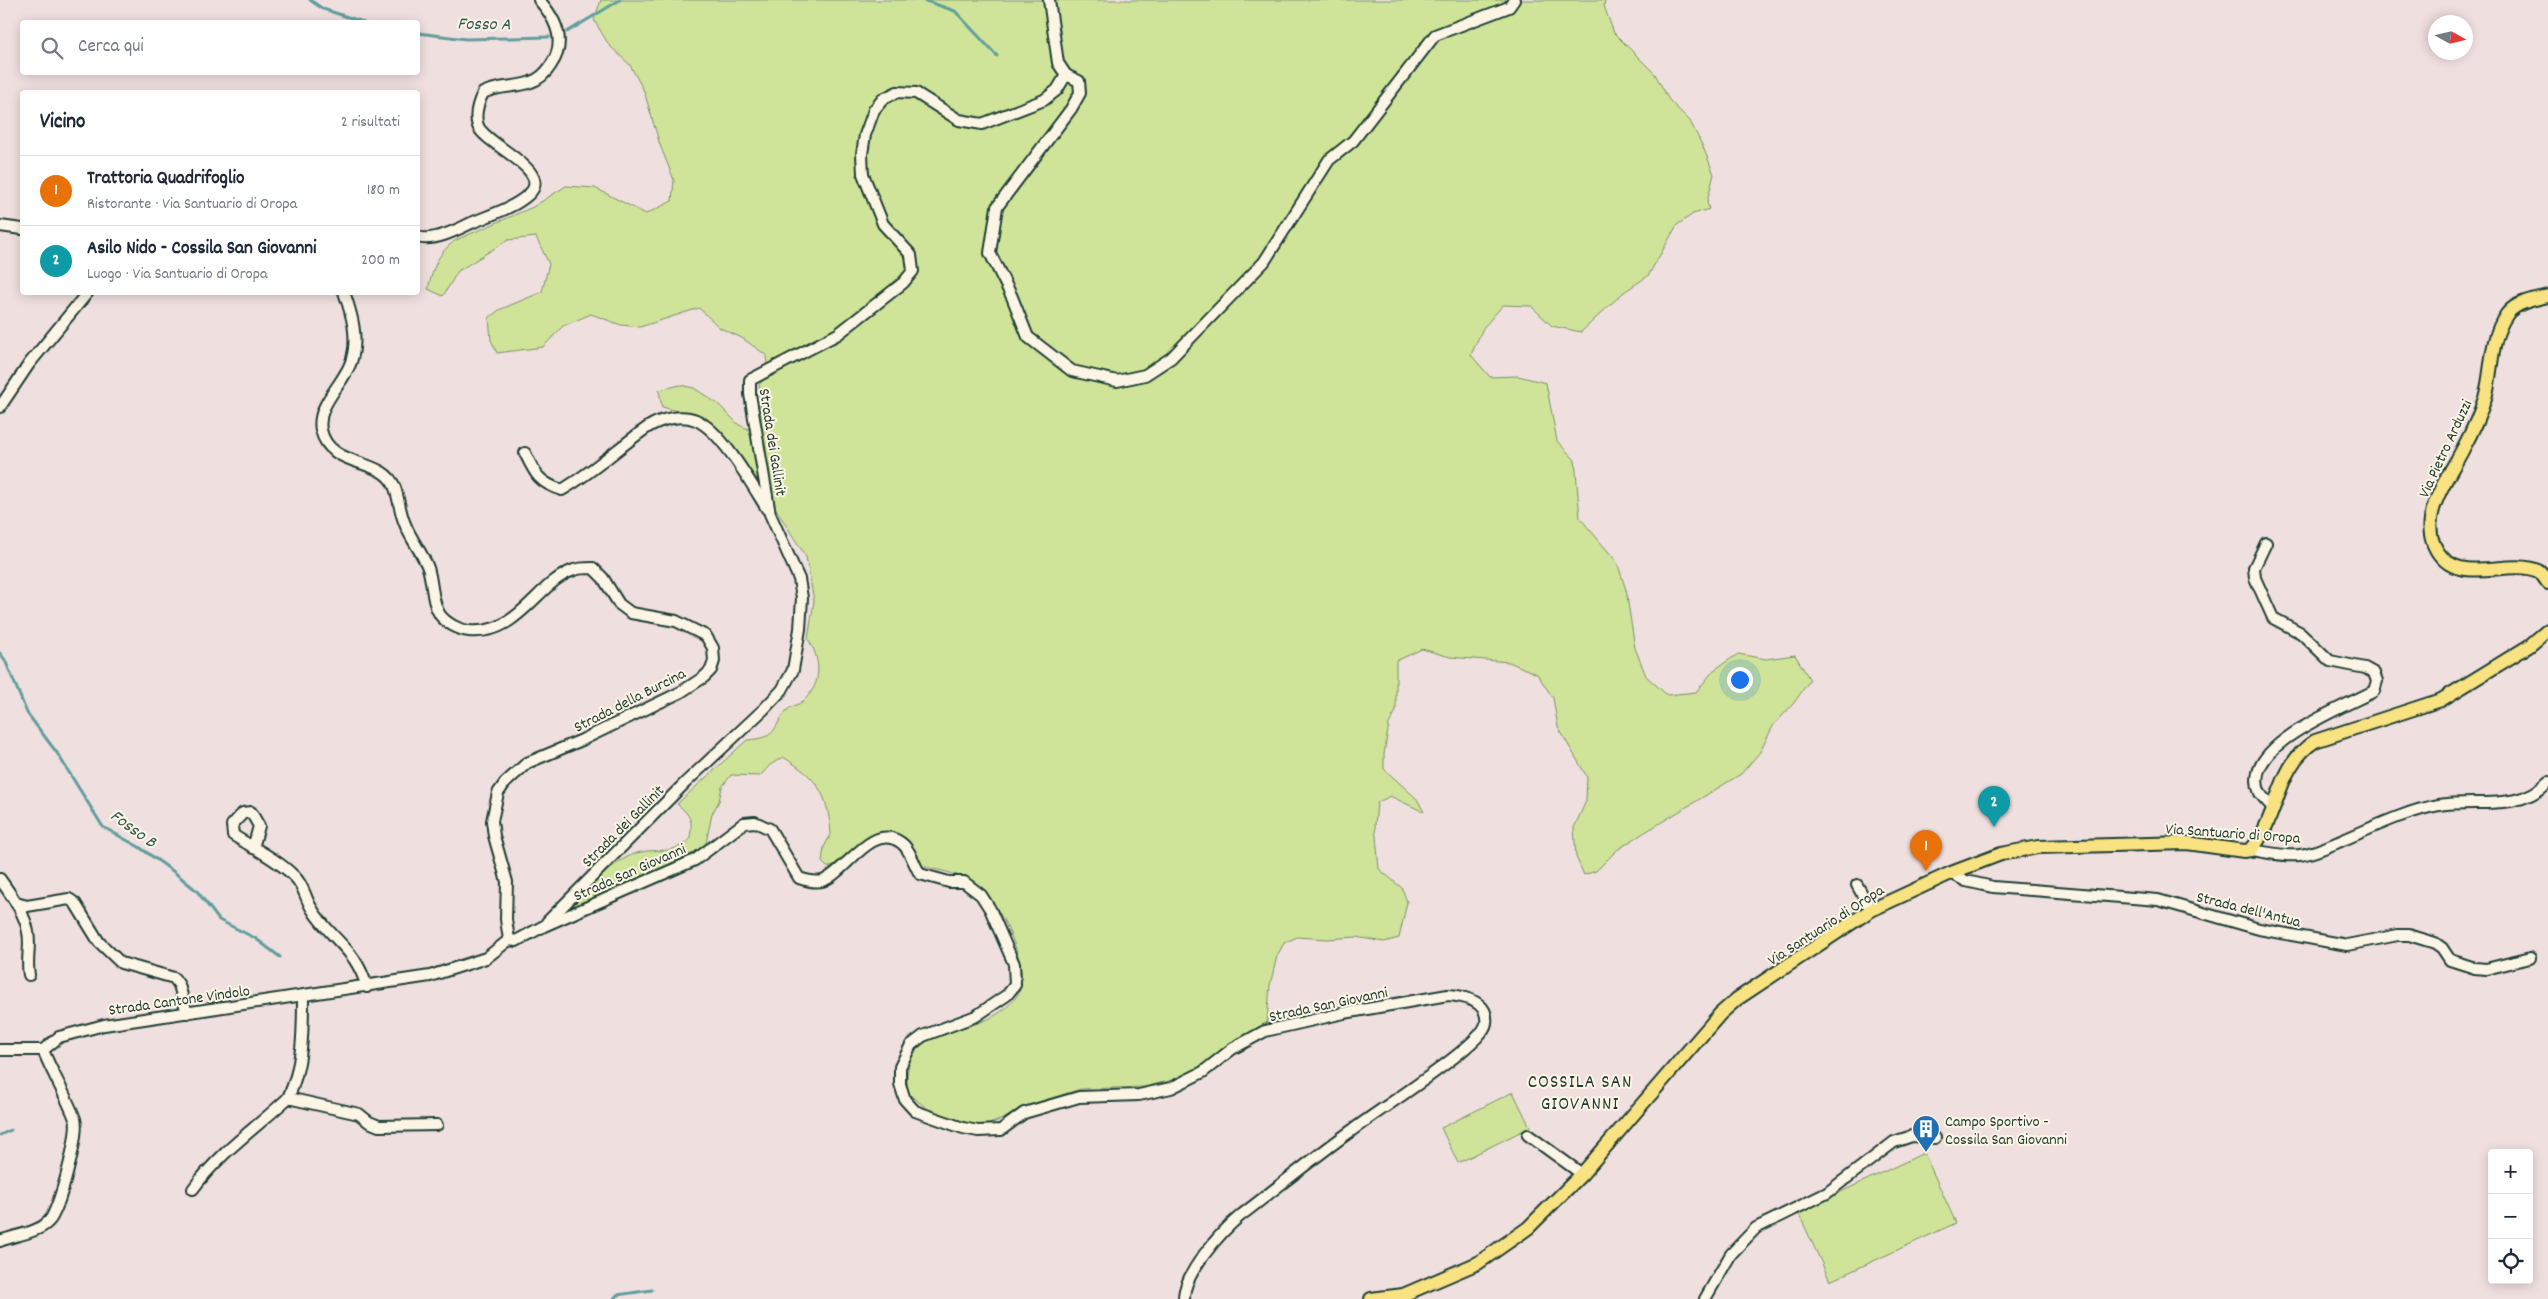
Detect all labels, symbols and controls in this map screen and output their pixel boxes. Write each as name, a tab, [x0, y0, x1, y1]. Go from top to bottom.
water label: Fosso A	[457, 13, 511, 38]
north arrow	[2428, 15, 2473, 60]
search box	[20, 20, 420, 75]
icon: search	[38, 34, 66, 62]
text: Cerca qui	[78, 34, 144, 61]
text: Vicino	[40, 108, 85, 138]
text: 2 risultati	[341, 111, 400, 134]
text: Trattoria Quadrifoglio	[87, 166, 244, 193]
text: 1	[54, 179, 58, 202]
text: 180 m	[367, 179, 400, 202]
text: Ristorante · Via Santuario di Oropa	[87, 193, 297, 216]
text: Asilo Nido - Cossila San Giovanni	[87, 236, 317, 263]
text: 2	[53, 249, 60, 272]
text: 200 m	[361, 249, 400, 272]
text: Luogo · Via Santuario di Oropa	[87, 263, 268, 286]
street label: Strada dei Gallinit	[752, 387, 791, 498]
street label: Via Pietro Arduzzi	[2413, 396, 2479, 502]
street label: Strada della Burcina	[570, 663, 691, 739]
your location	[1727, 667, 1753, 693]
street label: Strada dei Gallinit	[577, 780, 670, 873]
pin: 2	[1978, 786, 2010, 827]
water label: Fosso B	[104, 805, 162, 856]
street label: Via Santuario di Oropa	[2165, 818, 2301, 851]
pin: 1	[1910, 830, 1942, 871]
street label: Strada San Giovanni	[570, 838, 690, 908]
street label: Via Santuario di Oropa	[1764, 879, 1890, 972]
street label: Strada dell'Antua	[2194, 886, 2303, 935]
street label: Strada Cantone Vindolo	[107, 980, 252, 1023]
street label: Strada San Giovanni	[1267, 982, 1390, 1029]
district label: COSSILA SAN GIOVANNI	[1528, 1070, 1632, 1119]
place label: Campo Sportivo - Cossila San Giovanni	[1945, 1111, 2067, 1152]
building icon: Campo Sportivo - Cossila San Giovanni	[1911, 1114, 1941, 1153]
map controls	[2488, 1149, 2533, 1284]
button: +	[2488, 1149, 2533, 1194]
button: −	[2488, 1194, 2533, 1239]
button: locate	[2488, 1239, 2533, 1284]

